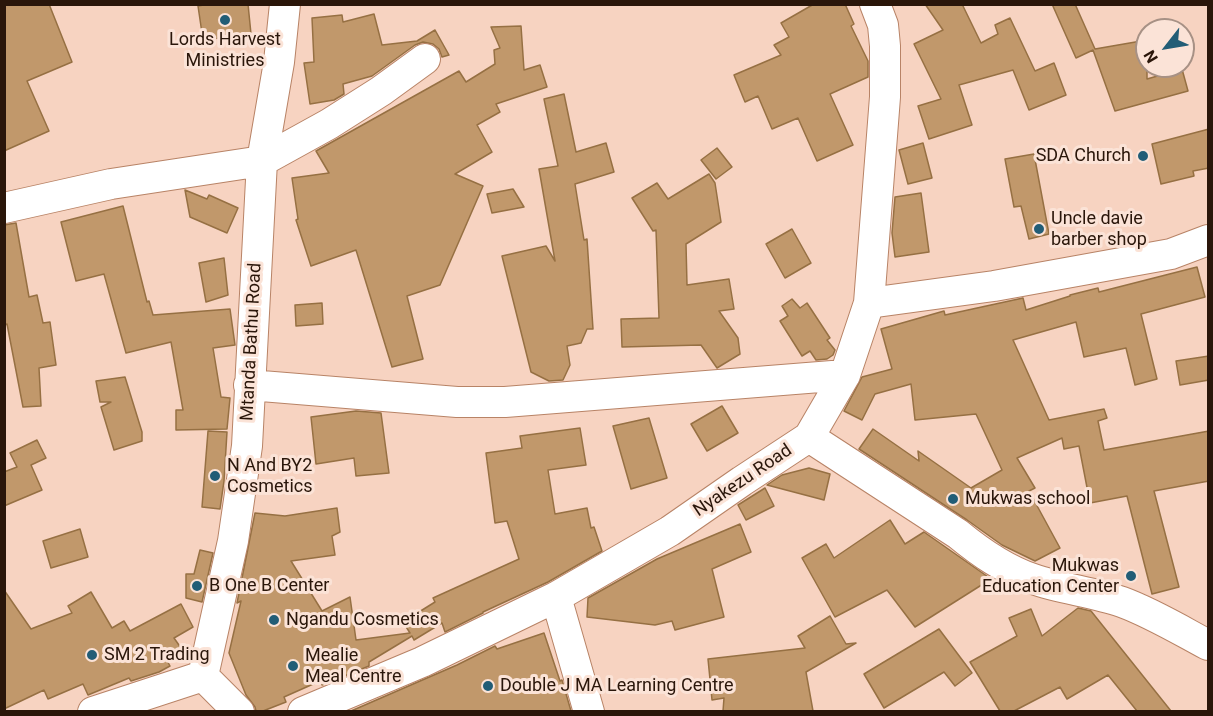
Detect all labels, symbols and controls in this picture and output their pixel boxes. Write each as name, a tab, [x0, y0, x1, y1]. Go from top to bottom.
marker: Lords Harvest Ministries	[218, 13, 232, 27]
north arrow	[1135, 18, 1195, 78]
place label: Lords Harvest Ministries	[169, 29, 281, 72]
text: N	[1140, 47, 1162, 66]
place label: SDA Church	[1036, 145, 1131, 167]
marker: SDA Church	[1136, 149, 1150, 163]
place label: Uncle davie barber shop	[1051, 208, 1147, 250]
marker: Uncle davie barber shop	[1032, 222, 1046, 236]
street label: Mtanda Bathu Road	[237, 262, 267, 422]
street label: Nyakezu Road	[690, 440, 796, 522]
place label: N And BY2 Cosmetics	[227, 455, 313, 498]
marker: N And BY2 Cosmetics	[208, 469, 222, 483]
place label: Mukwas school	[965, 488, 1090, 510]
marker: Mukwas school	[946, 492, 960, 506]
place label: Mukwas Education Center	[982, 555, 1119, 598]
marker: Mukwas Education Center	[1124, 569, 1138, 583]
place label: B One B Center	[209, 575, 329, 597]
marker: B One B Center	[190, 579, 204, 593]
place label: Ngandu Cosmetics	[286, 609, 439, 631]
marker: Ngandu Cosmetics	[267, 613, 281, 627]
place label: SM 2 Trading	[104, 644, 210, 666]
place label: Mealie Meal Centre	[305, 645, 401, 688]
marker: SM 2 Trading	[85, 648, 99, 662]
marker: Mealie Meal Centre	[286, 659, 300, 673]
place label: Double J MA Learning Centre	[500, 675, 733, 697]
marker: Double J MA Learning Centre	[481, 679, 495, 693]

